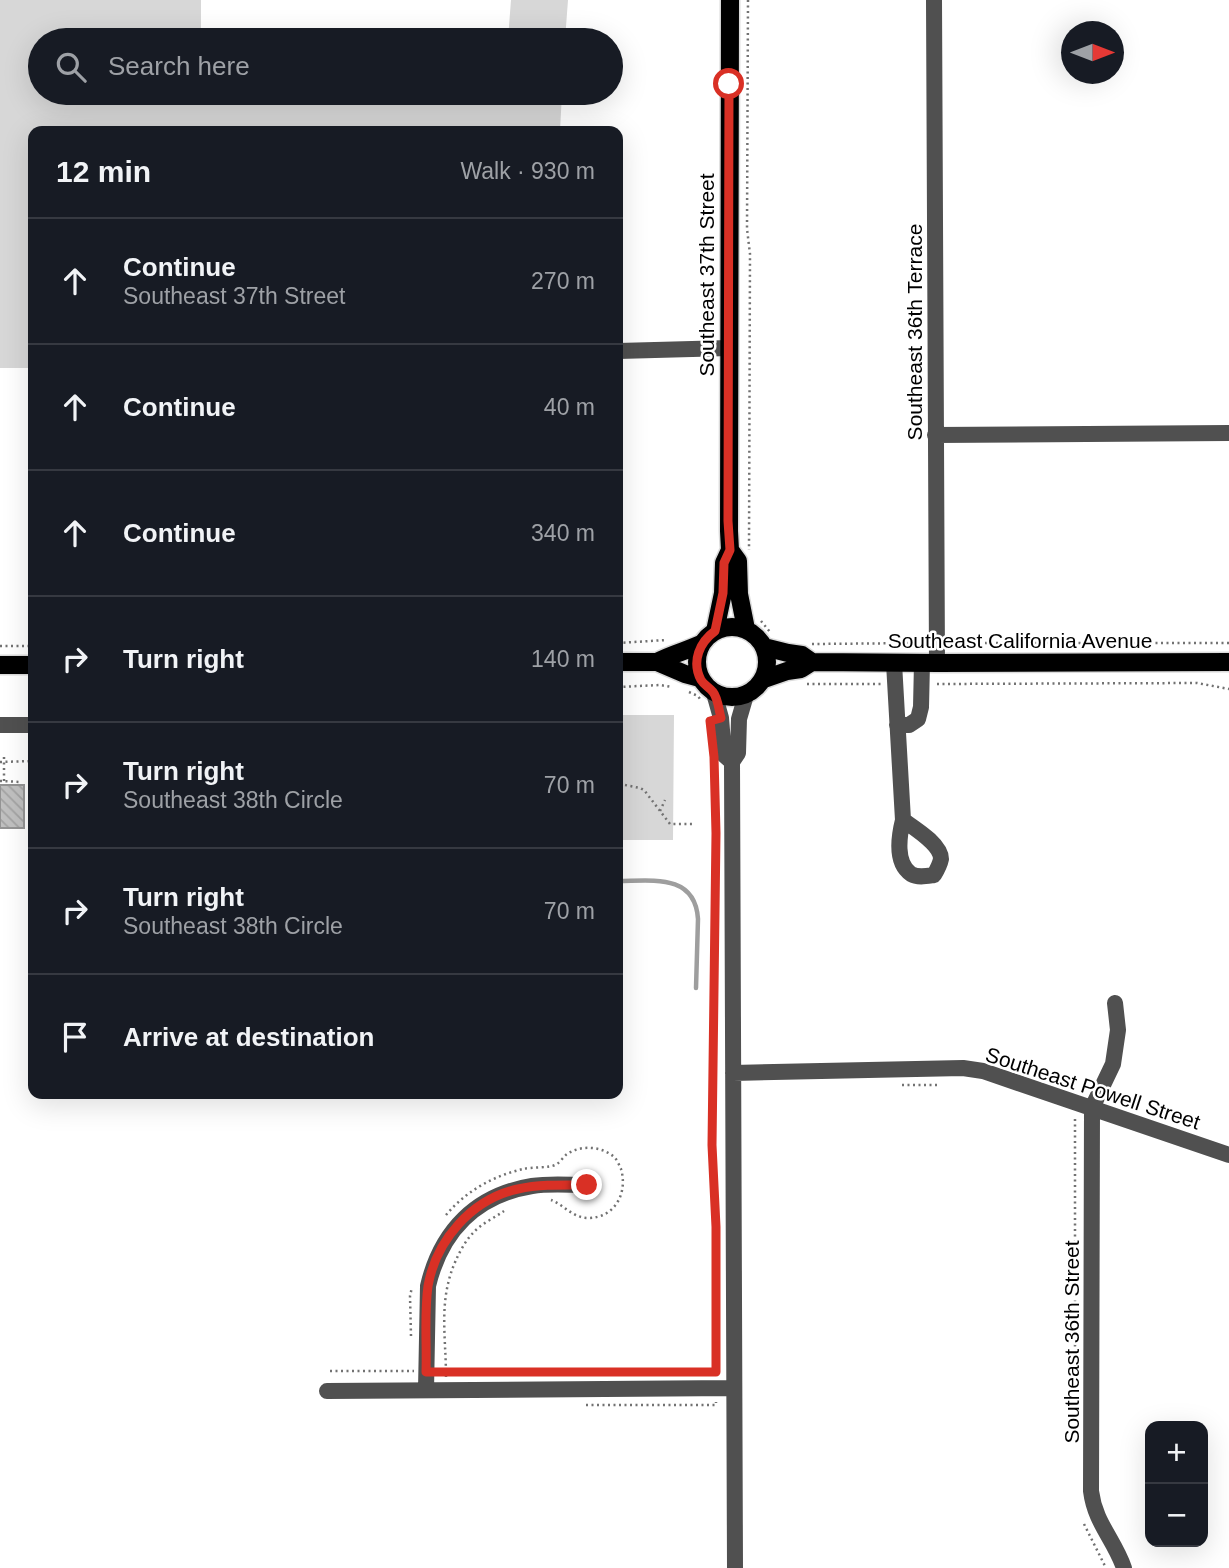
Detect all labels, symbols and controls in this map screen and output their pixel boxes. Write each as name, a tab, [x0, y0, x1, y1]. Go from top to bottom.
north arrow	[1061, 21, 1124, 84]
search box	[28, 28, 623, 105]
icon: search	[52, 48, 90, 86]
text: Search here	[108, 51, 250, 81]
route start	[713, 68, 744, 99]
text: 12 min	[56, 155, 151, 188]
text: Walk · 930 m	[460, 158, 595, 184]
street label: Southeast 37th Street	[695, 173, 718, 377]
street label: Southeast 36th Terrace	[903, 224, 926, 440]
text: Continue	[123, 252, 236, 282]
icon: ahead	[56, 262, 94, 300]
text: 270 m	[531, 268, 595, 294]
text: Southeast 37th Street	[123, 283, 346, 309]
icon: ahead	[56, 388, 94, 426]
text: Continue	[123, 392, 236, 422]
text: 40 m	[544, 394, 595, 420]
icon: ahead	[56, 514, 94, 552]
text: Continue	[123, 518, 236, 548]
text: 340 m	[531, 520, 595, 546]
street label: Southeast California Avenue	[888, 629, 1152, 652]
icon: right	[56, 640, 94, 678]
text: Turn right	[123, 644, 244, 674]
text: 140 m	[531, 646, 595, 672]
text: Turn right	[123, 756, 244, 786]
icon: right	[56, 766, 94, 804]
text: 70 m	[544, 772, 595, 798]
text: Southeast 38th Circle	[123, 787, 343, 813]
text: Turn right	[123, 882, 244, 912]
icon: right	[56, 892, 94, 930]
text: 70 m	[544, 898, 595, 924]
text: Southeast 38th Circle	[123, 913, 343, 939]
icon: arrive	[56, 1018, 94, 1056]
text: Arrive at destination	[123, 1022, 374, 1052]
street label: Southeast Powell Street	[983, 1042, 1203, 1134]
route end	[571, 1169, 602, 1200]
street label: Southeast 36th Street	[1060, 1240, 1083, 1444]
map controls	[1145, 1421, 1208, 1547]
button: +	[1145, 1421, 1208, 1484]
button: −	[1145, 1484, 1208, 1547]

